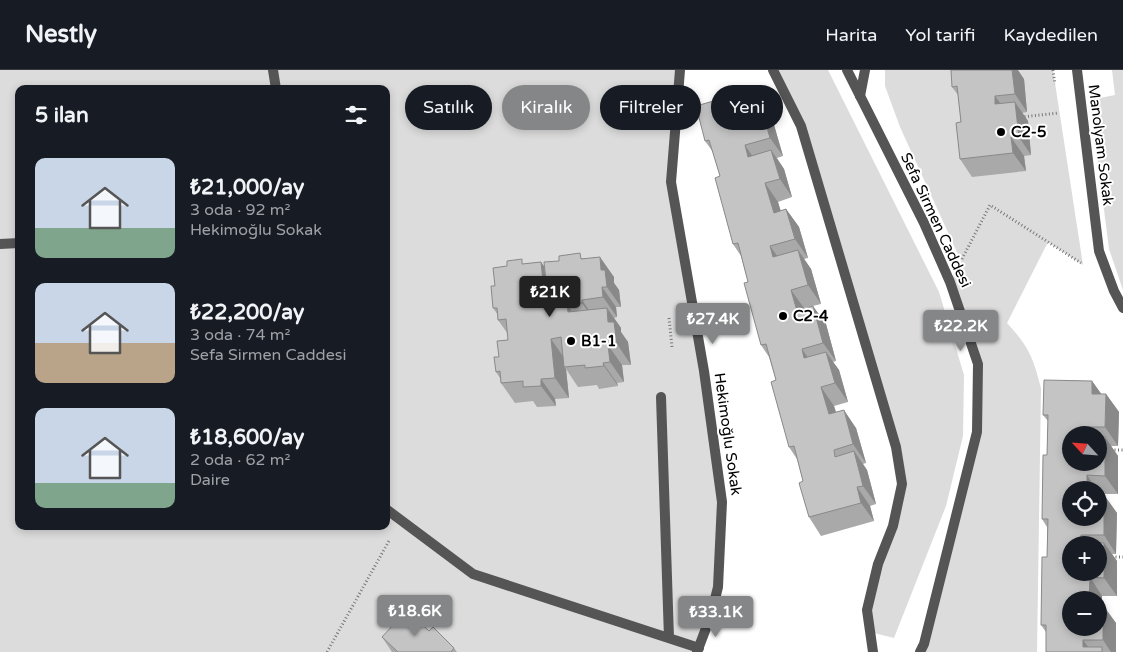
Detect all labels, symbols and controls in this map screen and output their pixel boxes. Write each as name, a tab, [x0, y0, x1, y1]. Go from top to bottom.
text: Nestly	[25, 20, 97, 49]
text: Harita	[825, 24, 877, 46]
text: Yol tarifi	[905, 24, 975, 46]
text: Kaydedilen	[1003, 24, 1098, 46]
street label: Manolyam Sokak	[1085, 83, 1117, 207]
chip: Satılık	[405, 85, 492, 130]
chip: Kiralık	[502, 85, 590, 130]
chip: Filtreler	[600, 85, 701, 130]
chip: Yeni	[711, 85, 783, 130]
icon: filters	[342, 101, 370, 129]
text: 5 ilan	[35, 103, 89, 128]
place label: C2-5	[1011, 123, 1046, 141]
marker: C2-5	[995, 126, 1007, 138]
street label: Sefa Sirmen Caddesi	[897, 150, 975, 290]
text: ₺21,000/ay	[190, 175, 304, 200]
icon: home	[75, 178, 135, 238]
text: 3 oda · 92 m²	[190, 200, 290, 220]
text: Hekimoğlu Sokak	[190, 220, 322, 240]
pin: ₺21K	[520, 276, 580, 318]
text: ₺21K	[530, 282, 570, 302]
text: ₺22,200/ay	[190, 300, 304, 325]
pin: ₺27.4K	[672, 302, 754, 345]
icon: home	[75, 303, 135, 363]
place label: C2-4	[793, 307, 829, 325]
text: ₺27.4K	[687, 309, 739, 329]
marker: C2-4	[777, 310, 789, 322]
pin: ₺22.2K	[920, 310, 1002, 352]
text: ₺22.2K	[934, 316, 988, 336]
text: 3 oda · 74 m²	[190, 325, 290, 345]
place label: B1-1	[581, 332, 616, 350]
marker: B1-1	[565, 335, 577, 347]
text: Sefa Sirmen Caddesi	[190, 345, 346, 365]
street label: Hekimoğlu Sokak	[710, 372, 746, 496]
text: ₺18,600/ay	[190, 425, 304, 450]
north arrow	[1062, 426, 1108, 471]
map controls	[1062, 426, 1107, 636]
icon: home	[75, 428, 135, 488]
text: 2 oda · 62 m²	[190, 450, 290, 470]
text: Daire	[190, 470, 230, 490]
button: locate	[1062, 481, 1107, 526]
button: +	[1062, 536, 1107, 581]
button: −	[1062, 591, 1107, 636]
pin: ₺18.6K	[374, 594, 456, 637]
pin: ₺33.1K	[675, 596, 757, 638]
text: ₺18.6K	[388, 601, 442, 621]
text: ₺33.1K	[689, 602, 743, 622]

